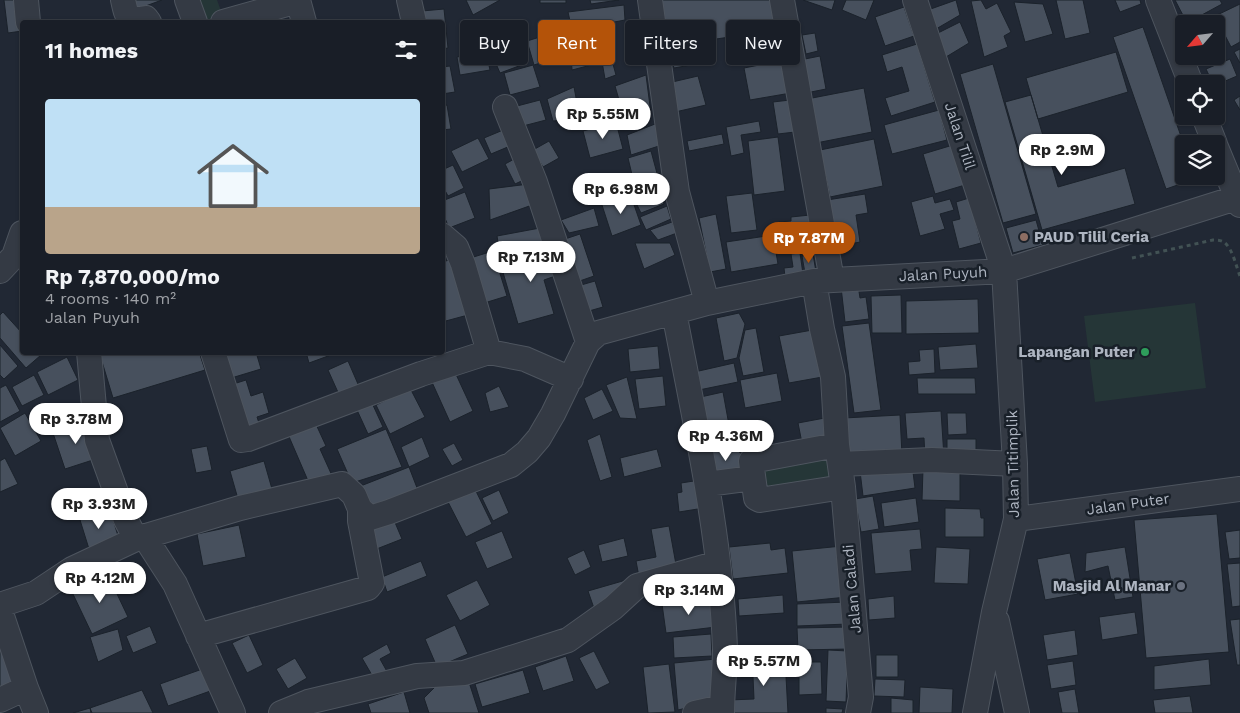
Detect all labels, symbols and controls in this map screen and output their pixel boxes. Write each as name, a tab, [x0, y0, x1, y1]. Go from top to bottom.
north arrow	[1175, 15, 1225, 65]
map controls	[1175, 15, 1225, 185]
chip: Buy	[460, 20, 528, 65]
chip: Rent	[538, 20, 615, 65]
chip: Filters	[625, 20, 716, 65]
chip: New	[726, 20, 800, 65]
icon: filters	[392, 36, 420, 64]
text: 11 homes	[45, 38, 138, 63]
button: locate	[1175, 75, 1225, 125]
pin: Rp 5.55M	[551, 98, 655, 140]
street label: Jalan Tilil	[941, 100, 979, 172]
text: Rp 5.55M	[567, 104, 639, 123]
icon: home	[188, 131, 278, 221]
pin: Rp 2.9M	[1016, 134, 1108, 176]
button: layers	[1175, 135, 1225, 185]
text: Rp 2.9M	[1030, 140, 1094, 159]
pin: Rp 6.98M	[569, 172, 673, 215]
text: Rp 6.98M	[584, 179, 658, 198]
pin: Rp 7.87M	[757, 222, 861, 264]
text: Rp 7.87M	[773, 228, 845, 247]
place label: PAUD Tilil Ceria	[1034, 228, 1149, 246]
marker: PAUD Tilil Ceria	[1018, 231, 1030, 243]
pin: Rp 7.13M	[479, 240, 583, 283]
text: Rp 7.13M	[498, 247, 564, 266]
street label: Jalan Puyuh	[898, 263, 988, 285]
text: Rp 7,870,000/mo	[45, 264, 220, 289]
text: 4 rooms · 140 m²	[45, 289, 176, 308]
text: Jalan Puyuh	[45, 308, 140, 327]
place label: Lapangan Puter	[1018, 343, 1136, 361]
marker: Lapangan Puter	[1139, 346, 1151, 358]
pin: Rp 3.78M	[24, 402, 128, 445]
text: Rp 3.78M	[40, 409, 112, 428]
street label: Jalan Titimplik	[1003, 410, 1023, 518]
pin: Rp 4.36M	[674, 420, 778, 462]
text: Rp 4.36M	[689, 426, 763, 445]
pin: Rp 3.93M	[47, 488, 151, 530]
street label: Jalan Puter	[1085, 489, 1171, 519]
text: Rp 3.93M	[62, 494, 136, 513]
street label: Jalan Caladi	[839, 544, 865, 634]
pin: Rp 4.12M	[48, 562, 152, 604]
text: Rp 4.12M	[65, 568, 135, 587]
pin: Rp 3.14M	[637, 574, 741, 616]
place label: Masjid Al Manar	[1053, 577, 1172, 595]
text: Rp 3.14M	[654, 580, 724, 599]
marker: Masjid Al Manar	[1175, 580, 1187, 592]
pin: Rp 5.57M	[712, 644, 816, 687]
text: Rp 5.57M	[728, 651, 800, 670]

